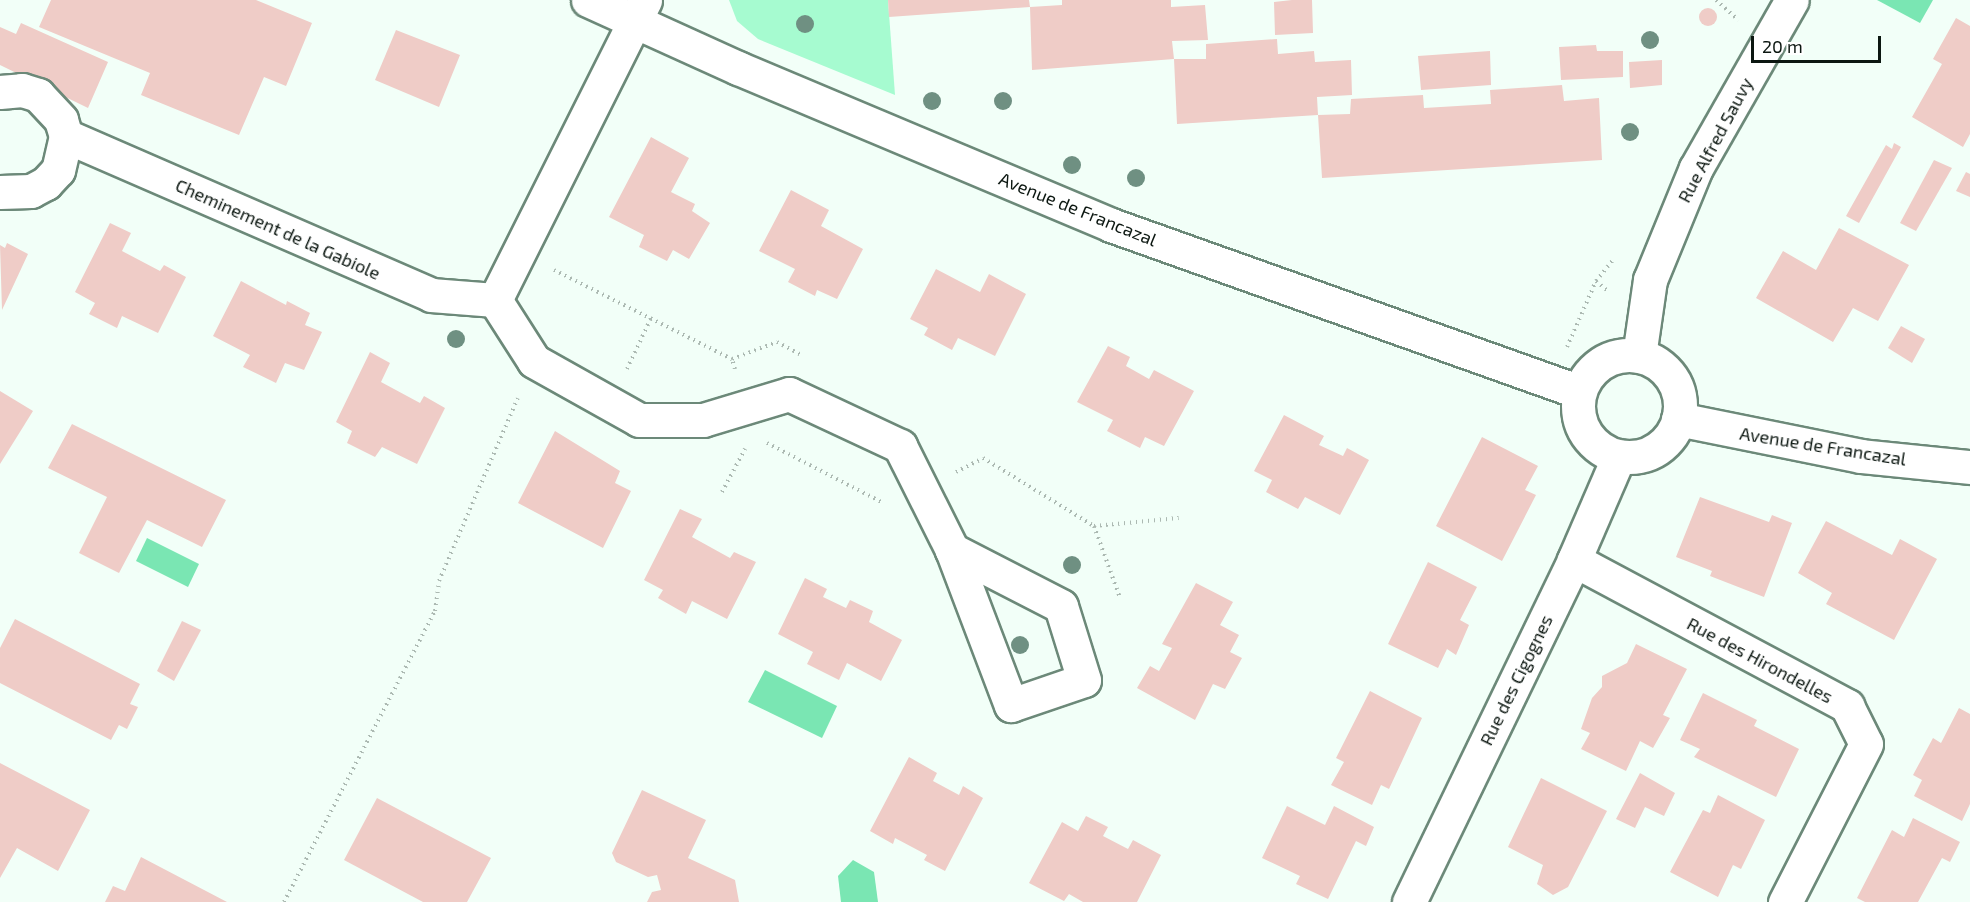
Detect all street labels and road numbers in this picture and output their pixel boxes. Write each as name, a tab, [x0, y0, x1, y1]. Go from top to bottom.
street label: Rue Alfred Sauvy	[1673, 74, 1757, 206]
street label: Avenue de Francazal	[996, 167, 1160, 251]
street label: Cheminement de la Gabiole	[172, 174, 384, 284]
street label: Avenue de Francazal	[1738, 422, 1908, 470]
street label: Rue des Cigognes	[1475, 611, 1557, 749]
street label: Rue des Hirondelles	[1683, 612, 1837, 708]

